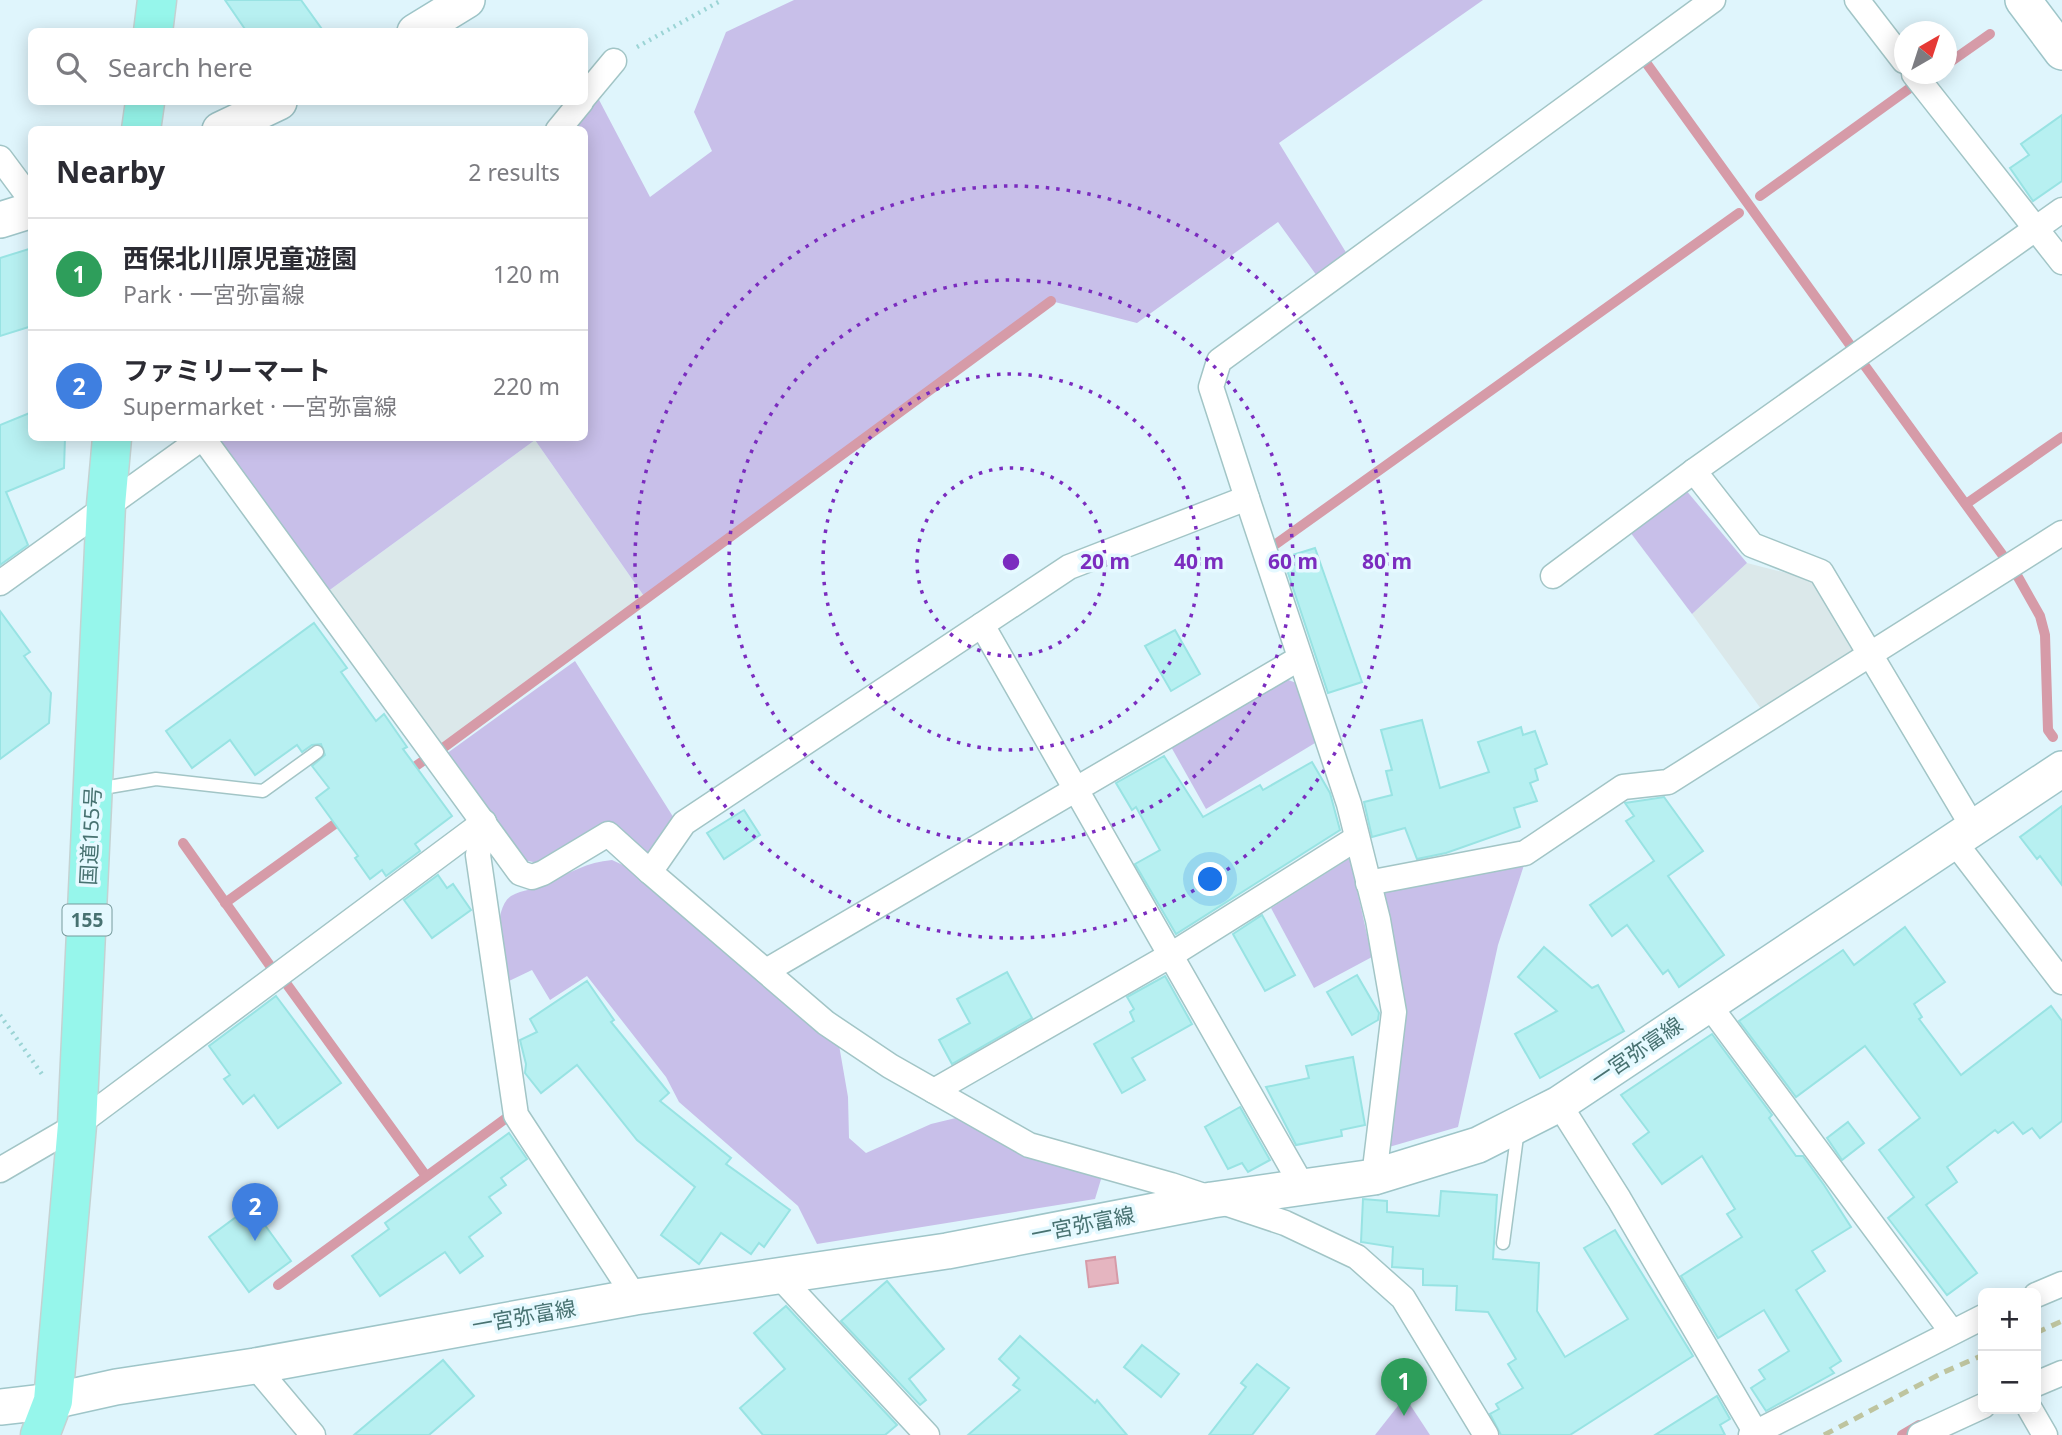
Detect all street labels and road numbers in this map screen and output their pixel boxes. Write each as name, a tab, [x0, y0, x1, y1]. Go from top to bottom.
street label: 国道155号	[73, 786, 107, 886]
road number: 155	[62, 904, 112, 936]
street label: 一宮弥富線	[1585, 1010, 1688, 1092]
street label: 一宮弥富線	[1029, 1200, 1137, 1248]
street label: 一宮弥富線	[470, 1293, 578, 1339]

